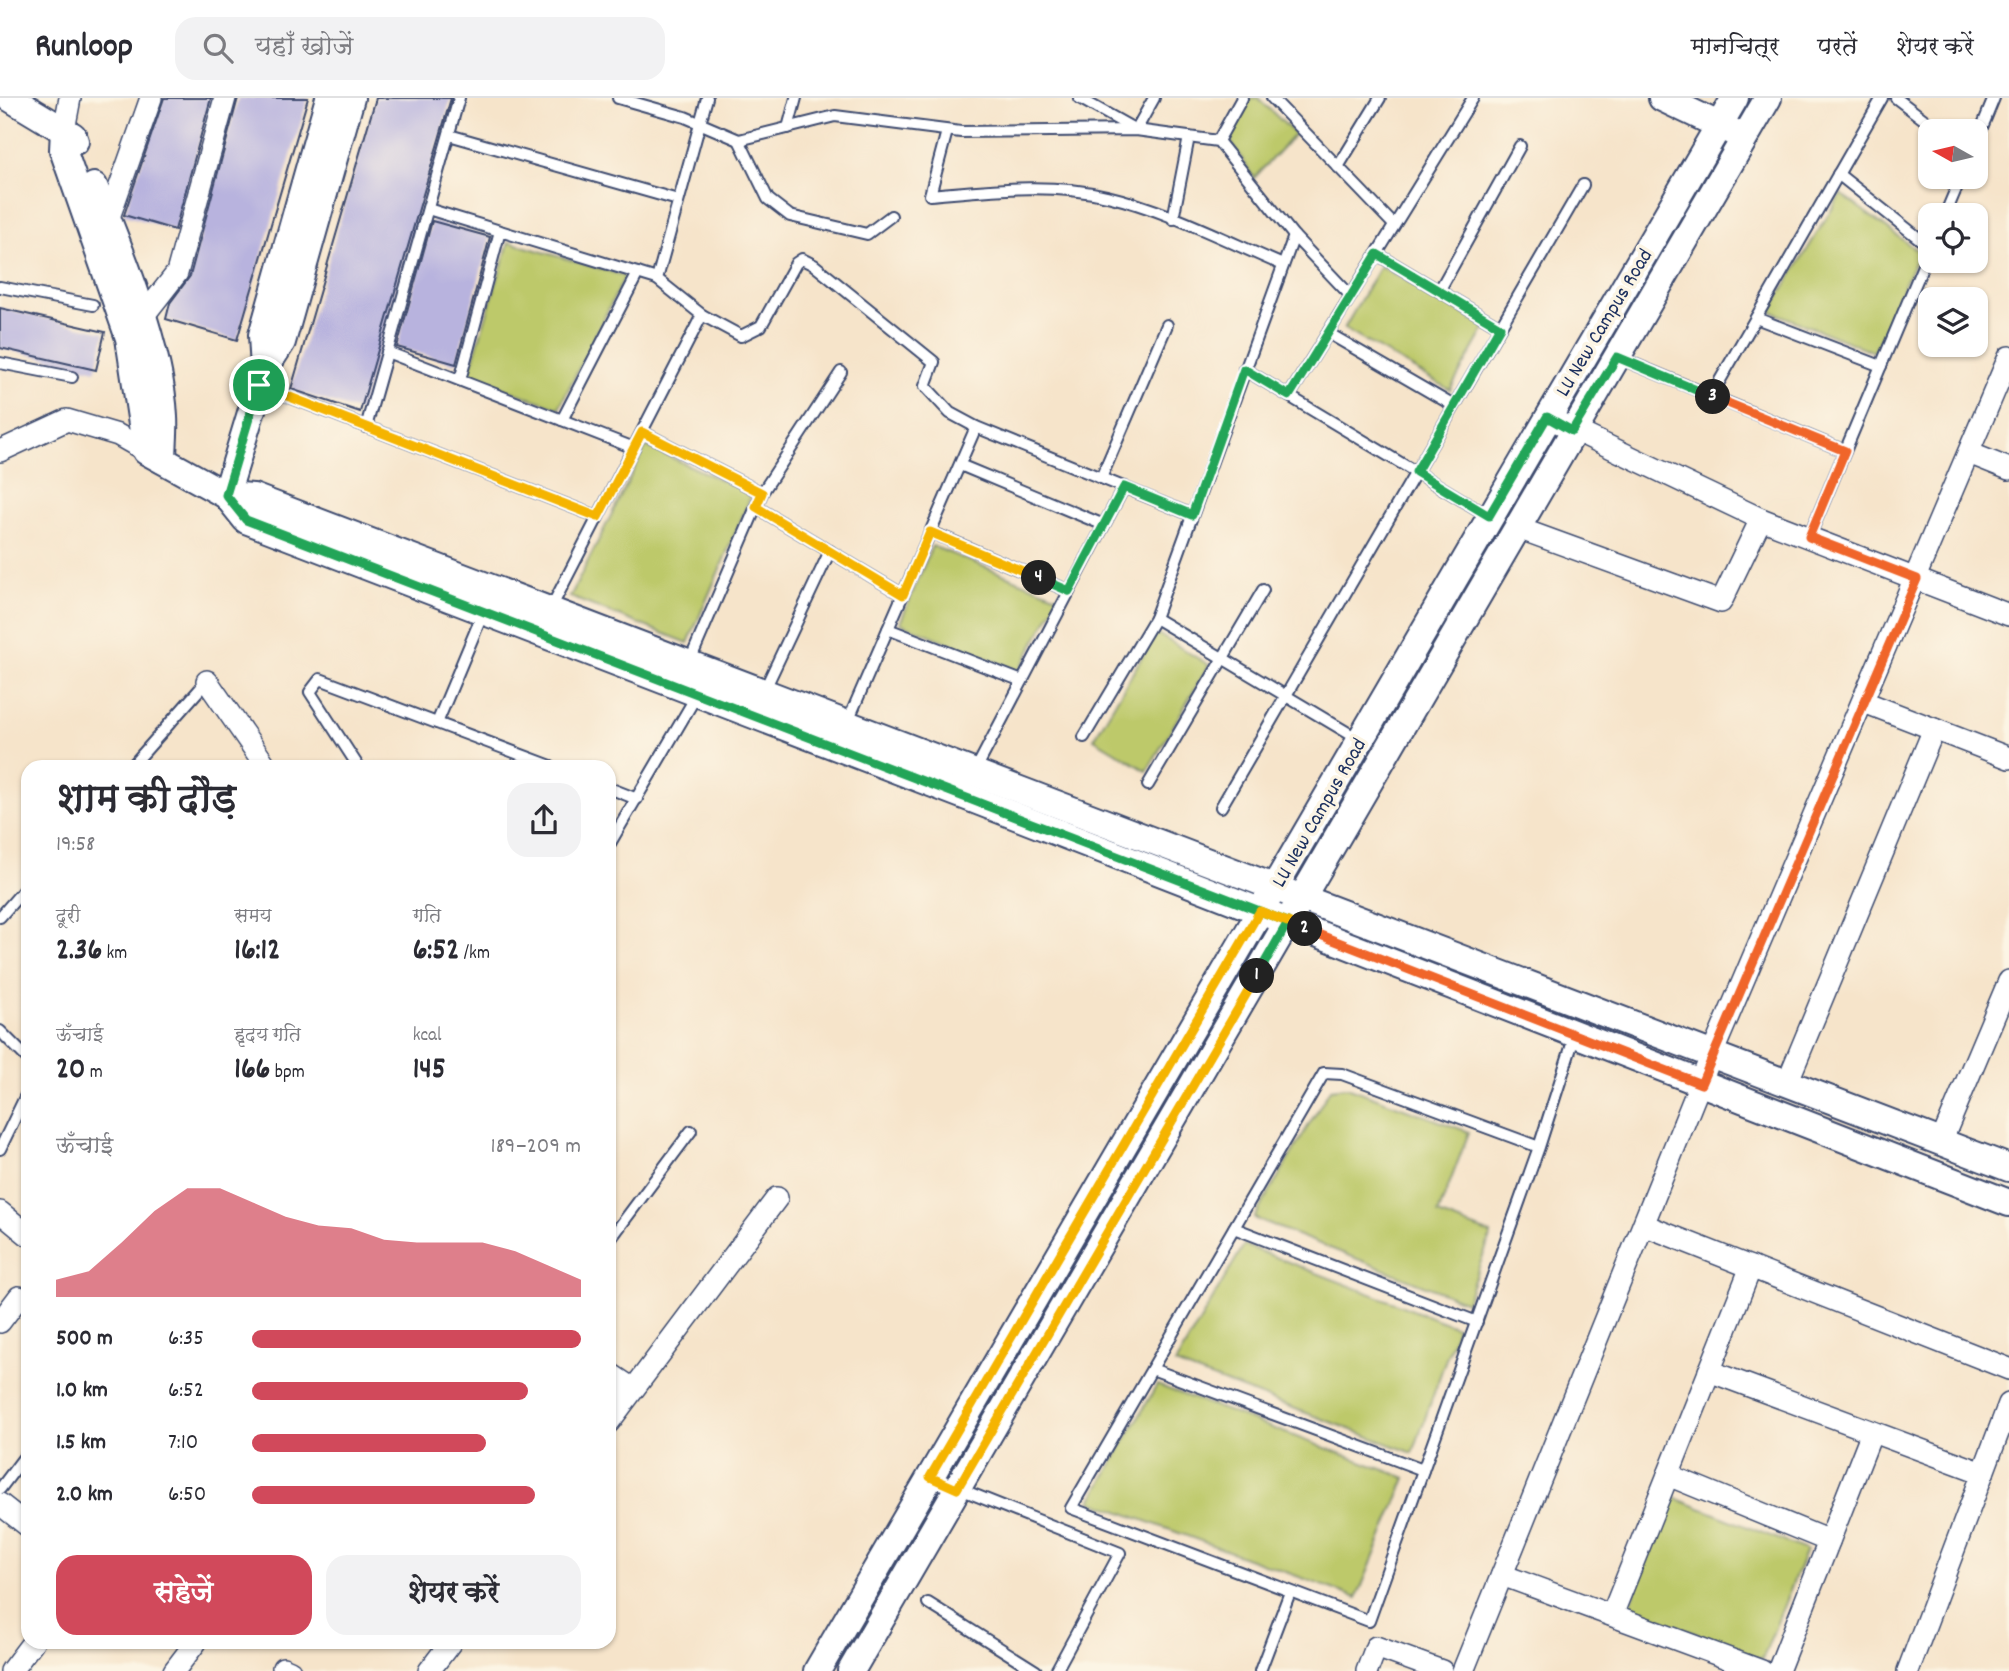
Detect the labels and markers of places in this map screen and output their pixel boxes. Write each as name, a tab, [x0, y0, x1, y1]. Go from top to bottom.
pin	[229, 355, 289, 415]
pin: 3	[1696, 380, 1730, 414]
pin: 4	[1021, 560, 1056, 596]
pin: 2	[1288, 912, 1322, 946]
pin: 1	[1240, 958, 1274, 994]

